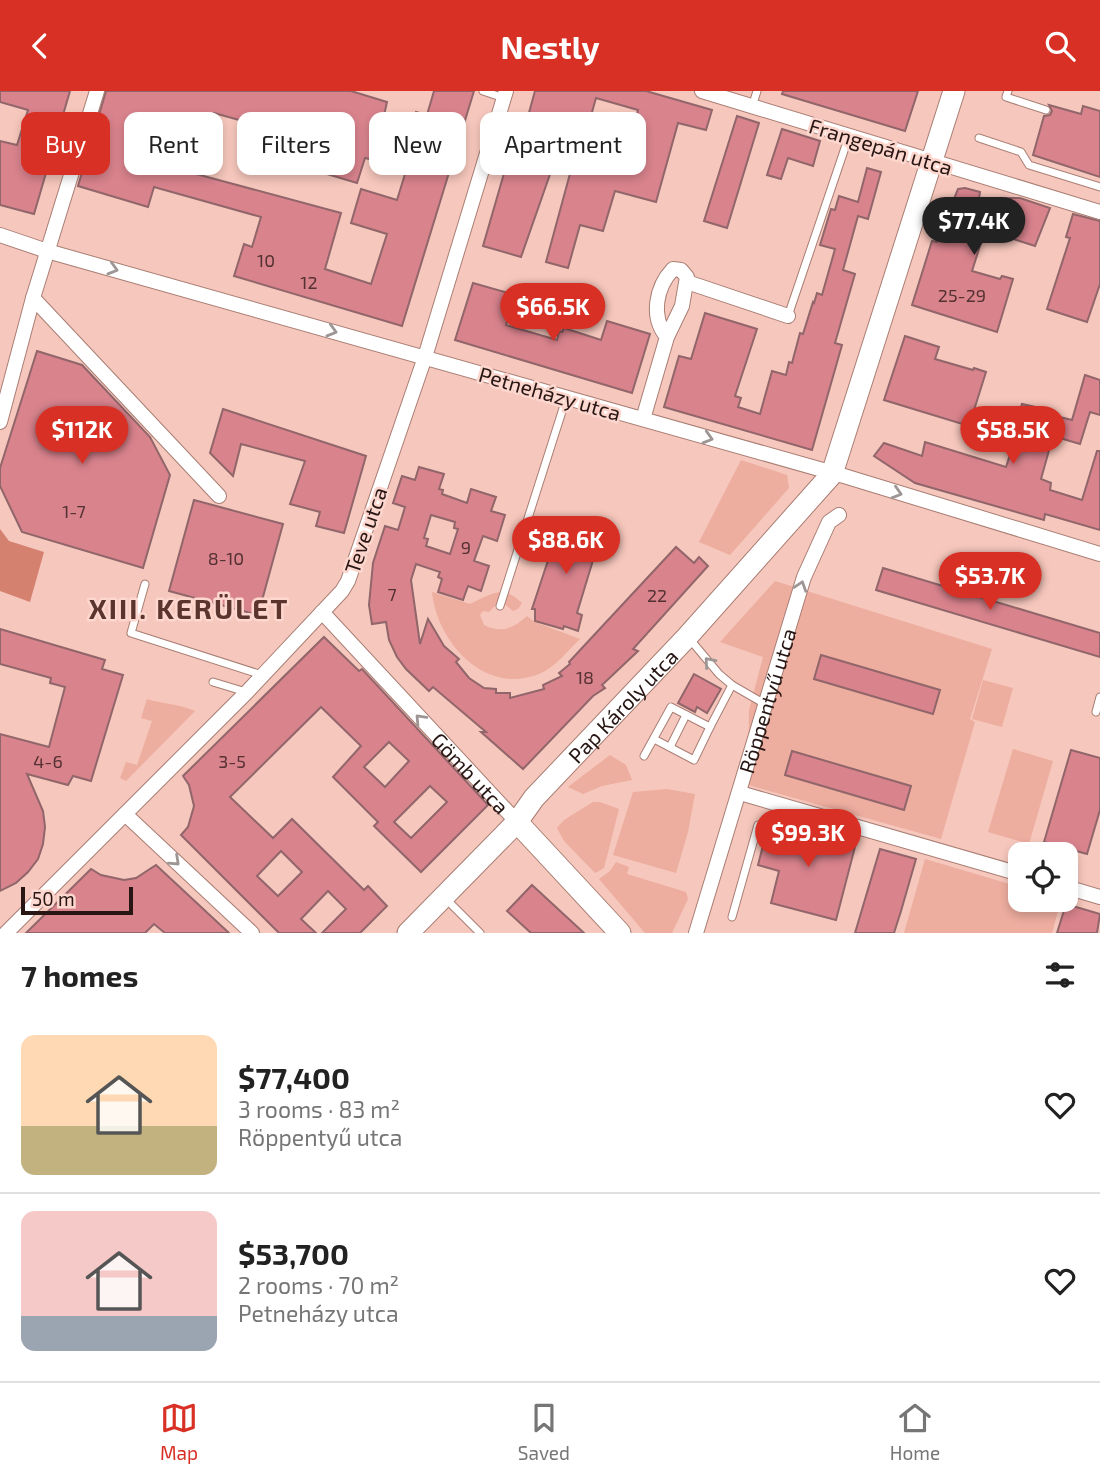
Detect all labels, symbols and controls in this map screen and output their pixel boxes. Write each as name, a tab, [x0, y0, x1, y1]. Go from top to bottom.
icon: back	[21, 27, 59, 65]
text: Nestly	[500, 27, 600, 65]
icon: search	[1041, 27, 1079, 65]
chip: Buy	[21, 112, 110, 175]
chip: Rent	[124, 112, 223, 175]
chip: Filters	[237, 112, 355, 175]
chip: New	[369, 112, 466, 175]
chip: Apartment	[480, 112, 646, 175]
street label: Frangepán utca	[806, 112, 956, 180]
pin: $77.4K	[917, 197, 1031, 257]
text: $77.4K	[938, 206, 1010, 234]
house number: 10	[257, 249, 275, 271]
one-way arrow	[107, 261, 119, 275]
house number: 12	[300, 271, 318, 293]
pin: $66.5K	[496, 283, 610, 343]
house number: 25-29	[938, 284, 986, 306]
text: $66.5K	[516, 292, 590, 320]
one-way arrow	[326, 322, 338, 337]
street label: Petneházy utca	[476, 361, 624, 425]
pin: $112K	[33, 407, 131, 466]
pin: $58.5K	[956, 407, 1070, 466]
text: $112K	[51, 415, 113, 443]
text: $58.5K	[976, 415, 1050, 443]
one-way arrow	[702, 429, 714, 444]
street label: Teve utca	[339, 483, 391, 577]
one-way arrow	[891, 484, 903, 499]
house number: 1-7	[62, 500, 86, 522]
pin: $88.6K	[509, 517, 623, 576]
text: $88.6K	[528, 525, 604, 553]
house number: 9	[461, 536, 471, 558]
house number: 8-10	[208, 547, 244, 569]
pin: $53.7K	[933, 553, 1047, 612]
text: $53.7K	[955, 561, 1025, 589]
one-way arrow	[793, 580, 808, 592]
house number: 7	[387, 583, 397, 605]
house number: 22	[647, 584, 667, 606]
district label: XIII. KERÜLET	[89, 591, 289, 625]
street label: Röppentyű utca	[733, 625, 800, 776]
street label: Pap Károly utca	[562, 643, 682, 767]
one-way arrow	[705, 657, 717, 670]
house number: 18	[576, 666, 594, 688]
one-way arrow	[416, 714, 428, 727]
street label: Gömb utca	[427, 727, 515, 818]
house number: 4-6	[33, 750, 63, 772]
house number: 3-5	[218, 750, 246, 772]
pin: $99.3K	[751, 809, 865, 869]
text: $99.3K	[771, 818, 845, 846]
map controls	[1008, 842, 1078, 912]
button: locate	[1008, 842, 1078, 912]
one-way arrow	[167, 852, 180, 865]
scale bar	[21, 884, 133, 916]
text: 50 m	[32, 887, 75, 910]
icon: filters	[1041, 956, 1079, 994]
text: 7 homes	[21, 957, 138, 993]
text: $77,400	[238, 1059, 350, 1095]
icon: home	[77, 1063, 161, 1147]
icon: heart	[1041, 1086, 1079, 1124]
text: 3 rooms · 83 m²	[238, 1095, 400, 1123]
text: Röppentyű utca	[238, 1123, 402, 1151]
text: $53,700	[238, 1235, 349, 1271]
icon: home	[77, 1239, 161, 1323]
icon: heart	[1041, 1262, 1079, 1300]
text: 2 rooms · 70 m²	[238, 1271, 399, 1299]
text: Petneházy utca	[238, 1299, 399, 1327]
tab: Map	[160, 1399, 198, 1464]
tab: Saved	[518, 1399, 570, 1464]
tab: Home	[890, 1399, 940, 1464]

